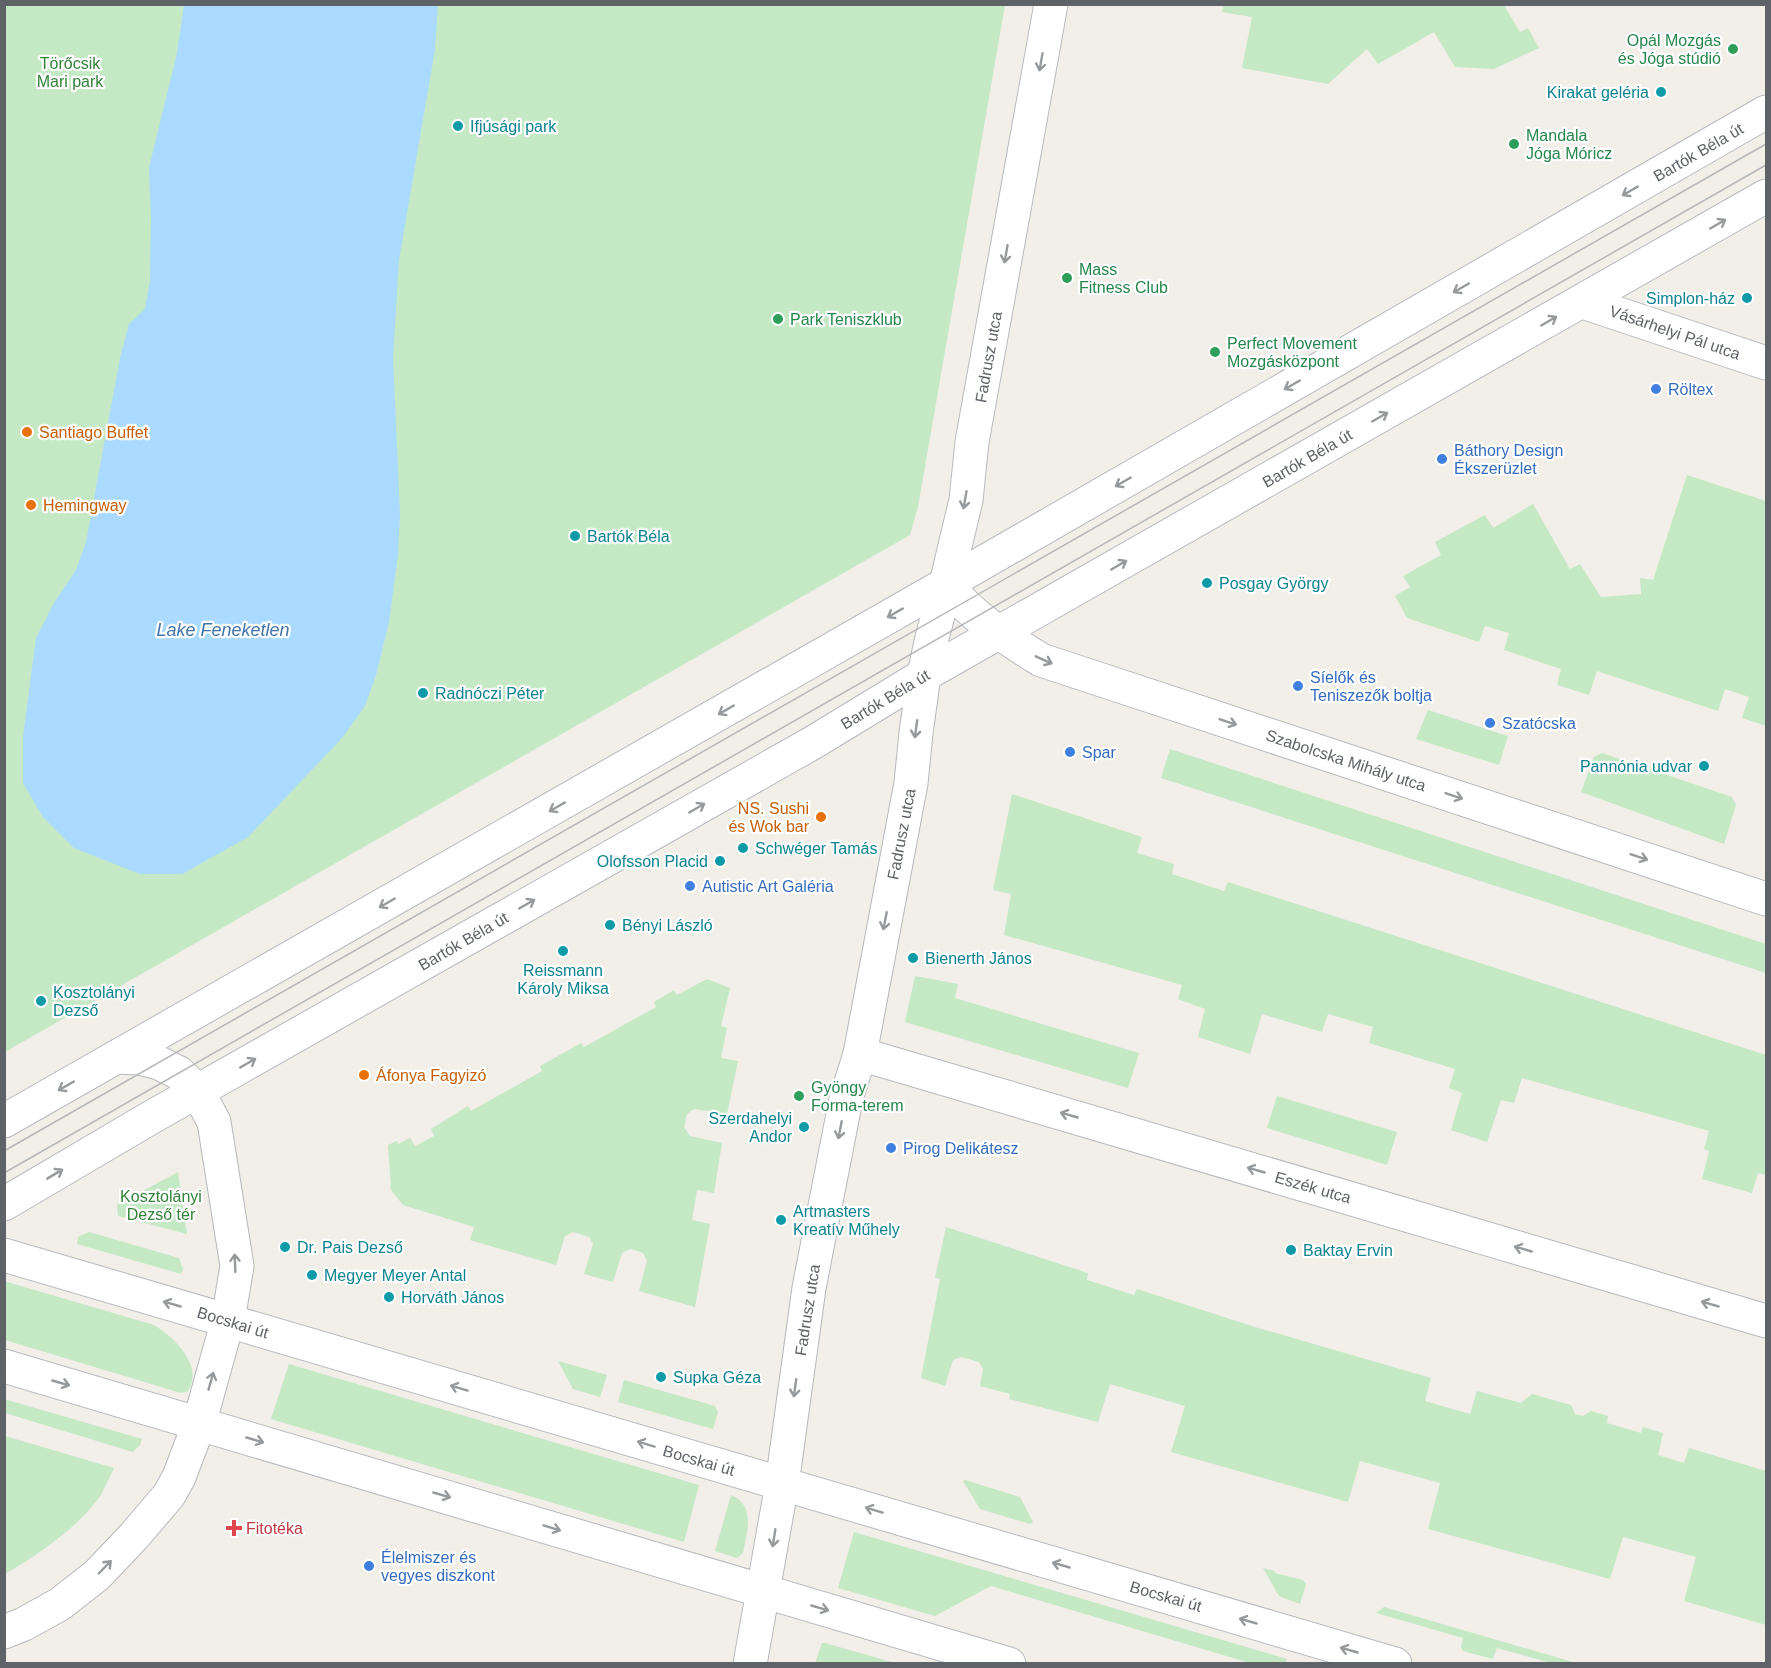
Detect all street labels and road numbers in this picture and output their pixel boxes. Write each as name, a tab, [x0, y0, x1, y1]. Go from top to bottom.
street label: Bartók Béla út	[1650, 120, 1746, 185]
street label: Vásárhelyi Pál utca	[1607, 302, 1742, 363]
street label: Fadrusz utca	[972, 310, 1005, 404]
street label: Bartók Béla út	[1259, 426, 1355, 491]
street label: Bartók Béla út	[838, 666, 933, 733]
street label: Szabolcska Mihály utca	[1264, 727, 1428, 794]
street label: Fadrusz utca	[884, 787, 919, 881]
street label: Bartók Béla út	[415, 909, 511, 974]
street label: Eszék utca	[1273, 1169, 1353, 1206]
street label: Fadrusz utca	[792, 1263, 823, 1357]
street label: Bocskai út	[195, 1304, 271, 1342]
street label: Bocskai út	[661, 1442, 737, 1479]
street label: Bocskai út	[1128, 1578, 1204, 1615]

